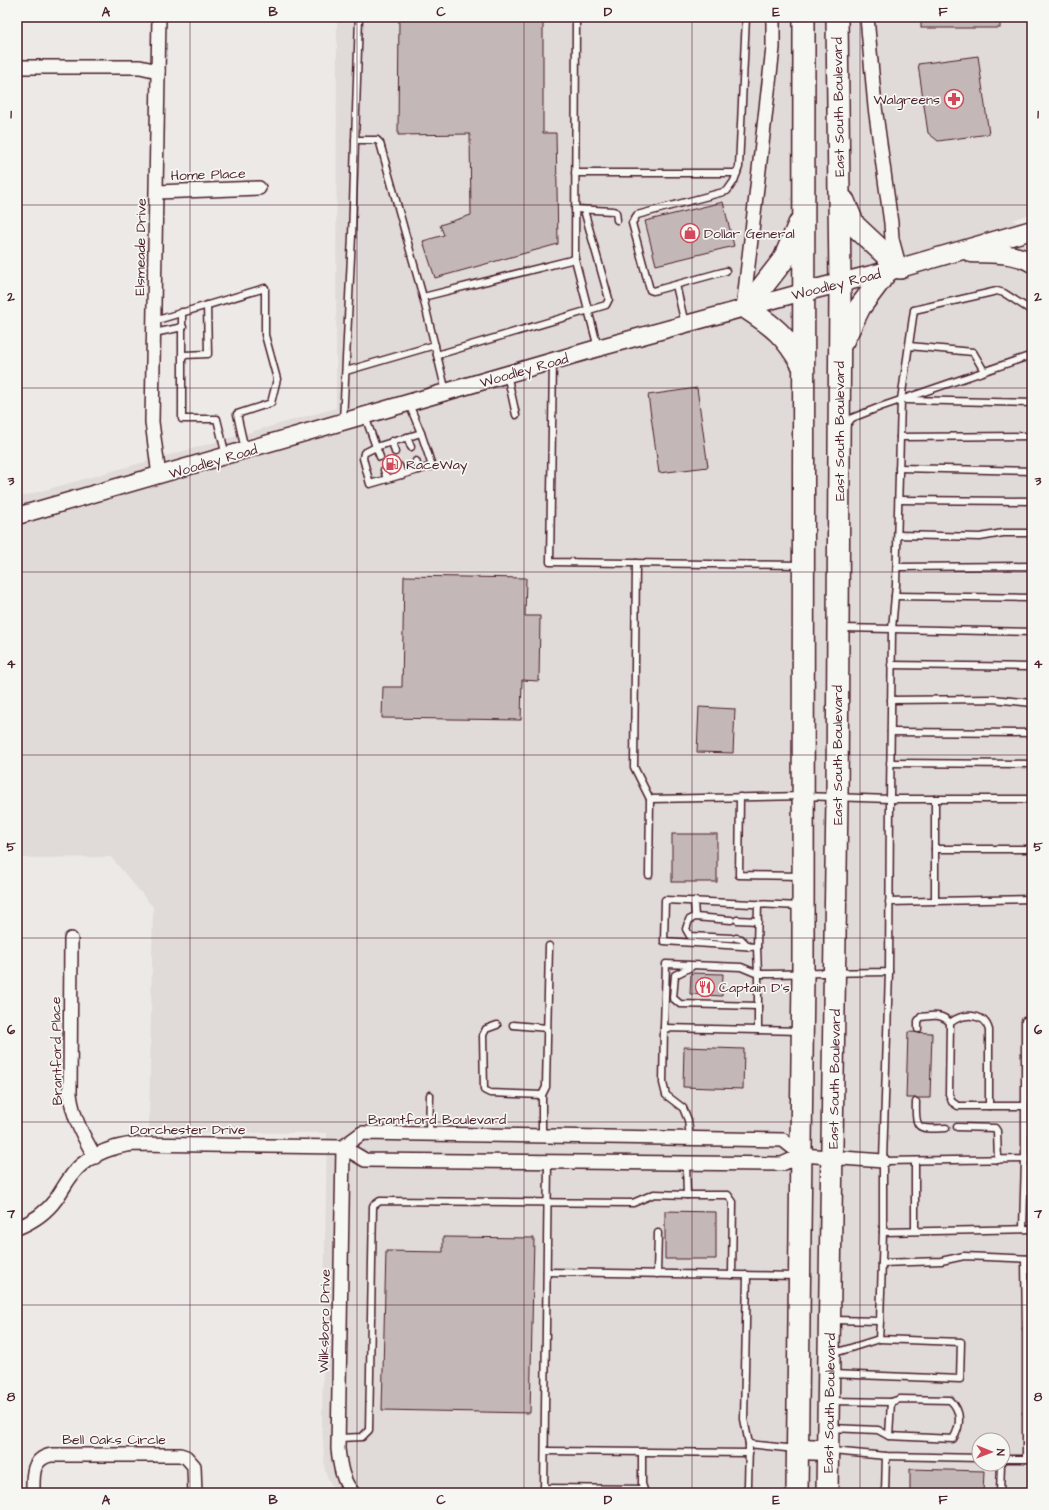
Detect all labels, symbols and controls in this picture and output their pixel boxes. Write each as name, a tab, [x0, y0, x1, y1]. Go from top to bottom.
text: A	[102, 3, 111, 21]
text: B	[268, 3, 278, 21]
text: C	[436, 3, 446, 21]
text: D	[604, 3, 613, 21]
text: E	[772, 3, 780, 21]
text: F	[938, 3, 948, 21]
street label: East South Boulevard	[828, 37, 850, 177]
pharmacy icon: Walgreens	[943, 88, 965, 110]
place label: Walgreens	[873, 90, 940, 110]
text: 1	[10, 105, 12, 123]
text: 1	[1037, 105, 1039, 123]
street label: Home Place	[170, 164, 246, 186]
street label: Elsmeade Drive	[130, 198, 152, 296]
shop icon: Dollar General	[679, 222, 701, 244]
place label: Dollar General	[704, 224, 795, 244]
street label: Woodley Road	[790, 264, 883, 306]
text: 2	[6, 288, 15, 306]
text: 2	[1033, 288, 1042, 306]
street label: Woodley Road	[478, 349, 571, 393]
street label: East South Boulevard	[830, 361, 850, 501]
street label: Woodley Road	[167, 440, 260, 484]
fuel station icon: RaceWay	[381, 453, 403, 475]
place label: RaceWay	[406, 455, 468, 475]
text: 3	[7, 472, 15, 490]
text: 3	[1034, 472, 1042, 490]
text: 4	[7, 655, 16, 673]
text: 4	[1034, 655, 1043, 673]
street label: East South Boulevard	[828, 685, 848, 825]
text: 5	[6, 838, 16, 856]
text: 5	[1033, 838, 1043, 856]
restaurant icon: Captain D's	[694, 976, 716, 998]
place label: Captain D's	[719, 978, 790, 998]
street label: Brantford Place	[46, 996, 68, 1106]
street label: East South Boulevard	[824, 1009, 846, 1149]
text: 6	[7, 1021, 16, 1039]
text: 6	[1034, 1021, 1043, 1039]
street label: Brantford Boulevard	[368, 1110, 506, 1130]
street label: Dorchester Drive	[130, 1120, 246, 1140]
text: 7	[6, 1205, 16, 1223]
text: 7	[1033, 1205, 1043, 1223]
street label: Wilksboro Drive	[314, 1269, 336, 1373]
street label: East South Boulevard	[819, 1333, 841, 1473]
text: 8	[7, 1388, 16, 1406]
text: 8	[1034, 1388, 1043, 1406]
street label: Bell Oaks Circle	[62, 1430, 166, 1450]
north arrow	[971, 1432, 1011, 1472]
text: N	[993, 1449, 1008, 1456]
text: A	[102, 1491, 111, 1509]
text: B	[268, 1491, 278, 1509]
text: C	[436, 1491, 446, 1509]
text: D	[604, 1491, 613, 1509]
text: E	[772, 1491, 780, 1509]
text: F	[938, 1491, 948, 1509]

